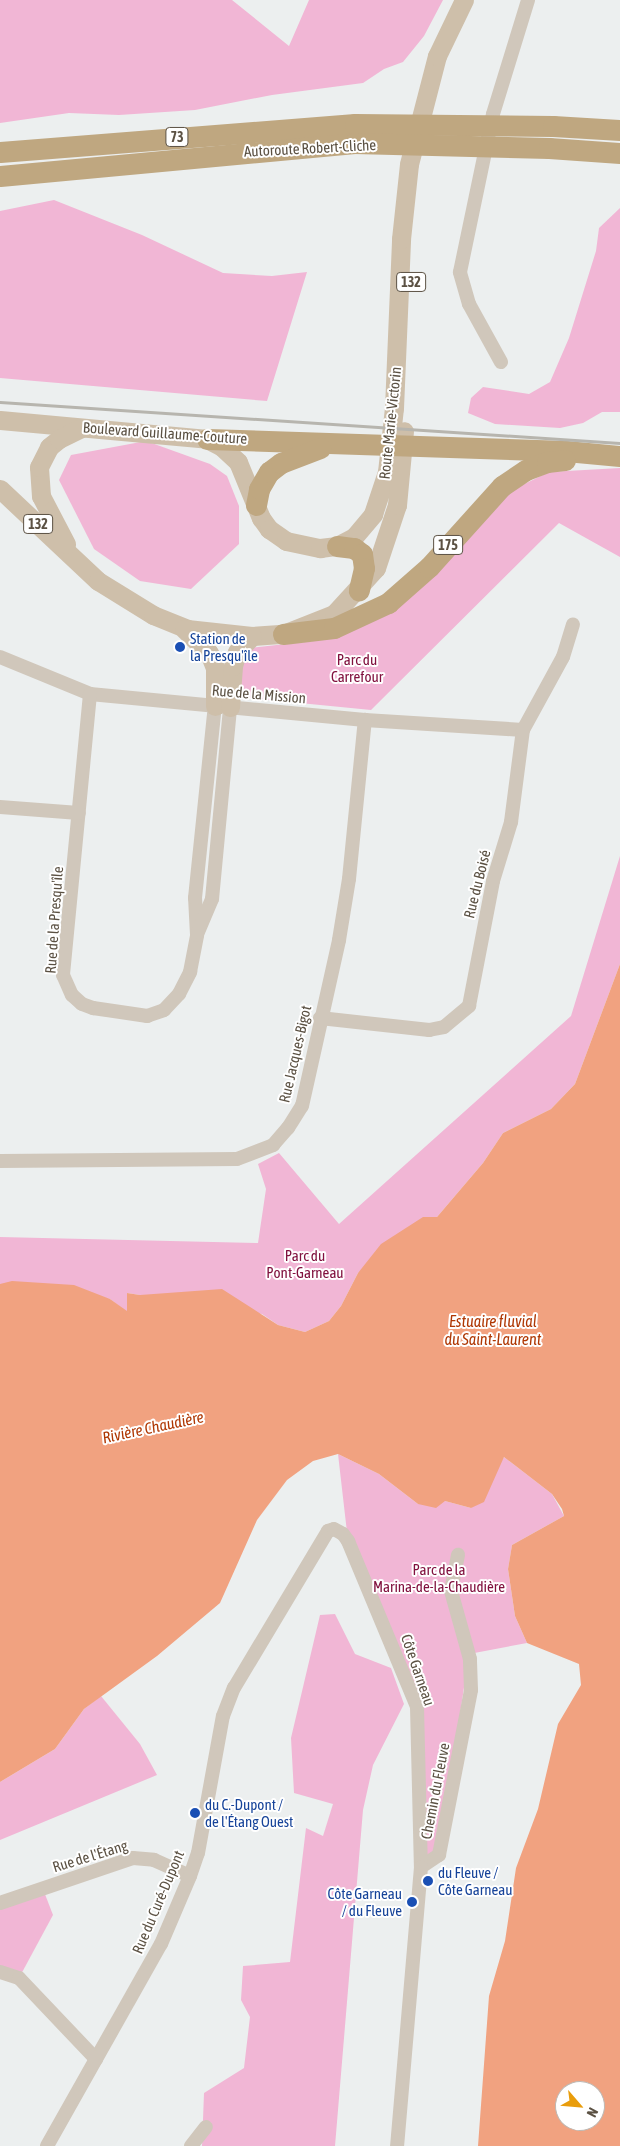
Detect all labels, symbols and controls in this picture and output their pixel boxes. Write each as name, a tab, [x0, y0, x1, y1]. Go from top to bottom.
road number: 73	[164, 125, 190, 148]
street label: Autoroute Robert-Cliche	[244, 136, 376, 160]
road number: 132	[396, 270, 426, 294]
street label: Route Marie-Victorin	[375, 366, 405, 480]
street label: Boulevard Guillaume-Couture	[82, 418, 248, 448]
road number: 132	[23, 512, 53, 536]
road number: 175	[433, 534, 463, 556]
place label: Station de la Presqu'île	[190, 629, 258, 664]
marker: Station de la Presqu'île	[174, 641, 186, 653]
park label: Parc du Carrefour	[331, 650, 383, 685]
street label: Rue de la Mission	[211, 681, 307, 707]
street label: Rue du Boisé	[460, 848, 494, 920]
street label: Rue de la Presqu'île	[41, 866, 67, 974]
street label: Rue Jacques-Bigot	[275, 1004, 315, 1104]
park label: Parc du Pont-Garneau	[266, 1246, 344, 1281]
water label: Estuaire fluvial du Saint-Laurent	[445, 1311, 541, 1349]
water label: Rivière Chaudière	[101, 1407, 205, 1447]
park label: Parc de la Marina-de-la-Chaudière	[373, 1560, 505, 1595]
street label: Côte Garneau	[397, 1632, 439, 1708]
street label: Chemin du Fleuve	[417, 1741, 453, 1841]
place label: du C.-Dupont / de l'Étang Ouest	[205, 1795, 293, 1830]
marker: du C.-Dupont / de l'Étang Ouest	[189, 1807, 201, 1819]
street label: Rue de l'Étang	[50, 1836, 130, 1876]
street label: Rue du Curé-Dupont	[128, 1848, 188, 1956]
place label: du Fleuve / Côte Garneau	[438, 1863, 512, 1898]
marker: du Fleuve / Côte Garneau	[422, 1875, 434, 1887]
place label: Côte Garneau / du Fleuve	[328, 1884, 402, 1919]
marker: Côte Garneau / du Fleuve	[406, 1896, 418, 1908]
north arrow	[555, 2081, 605, 2131]
text: N	[583, 2105, 601, 2120]

